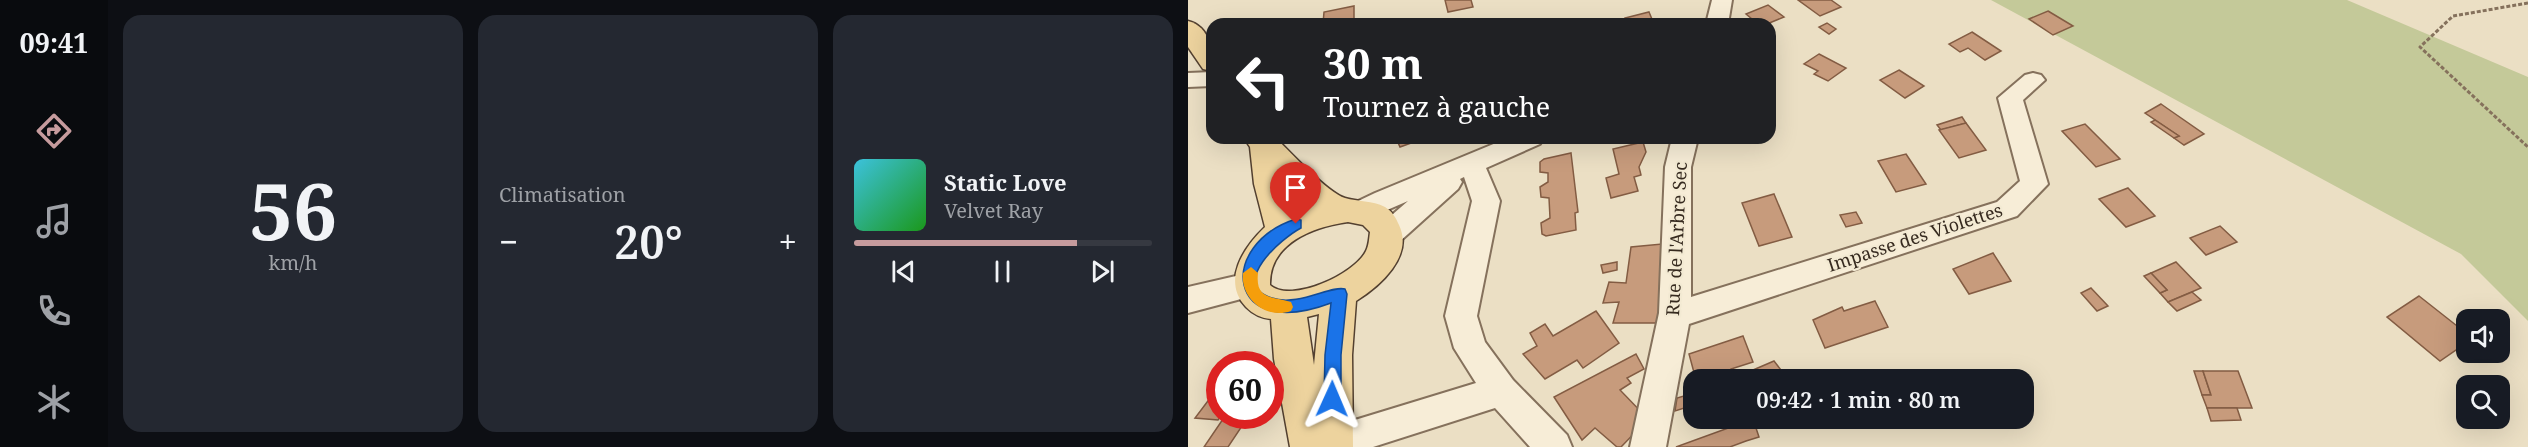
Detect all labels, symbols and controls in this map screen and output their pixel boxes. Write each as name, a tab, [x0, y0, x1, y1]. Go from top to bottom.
text: 09:41	[19, 24, 89, 61]
text: 30 m	[1323, 34, 1423, 91]
icon: left	[1224, 42, 1302, 120]
text: Tournez à gauche	[1323, 88, 1550, 125]
icon: directions	[33, 110, 75, 152]
text: 56	[249, 157, 337, 263]
street label: Rue de l'Arbre Sec	[1660, 161, 1692, 317]
pin	[1270, 162, 1321, 224]
text: Static Love	[944, 167, 1067, 197]
icon: arrive	[1279, 171, 1312, 204]
text: Climatisation	[499, 181, 626, 208]
text: Velvet Ray	[944, 197, 1043, 224]
street label: Impasse des Violettes	[1824, 197, 2005, 277]
icon: music	[33, 200, 75, 242]
text: 20°	[614, 211, 683, 272]
text: −	[499, 219, 518, 264]
text: +	[779, 219, 797, 264]
text: km/h	[268, 249, 318, 276]
icon: previous	[887, 255, 920, 288]
icon: pause	[986, 255, 1019, 288]
icon: next	[1086, 255, 1119, 288]
icon: phone	[33, 290, 75, 332]
map controls	[2456, 309, 2510, 429]
button: sound	[2456, 309, 2510, 363]
speed limit sign: 60	[1206, 351, 1284, 429]
position arrow	[1300, 367, 1364, 431]
button: search	[2456, 375, 2510, 429]
icon: climate	[33, 381, 75, 423]
text: 09:42 · 1 min · 80 m	[1756, 384, 1961, 414]

